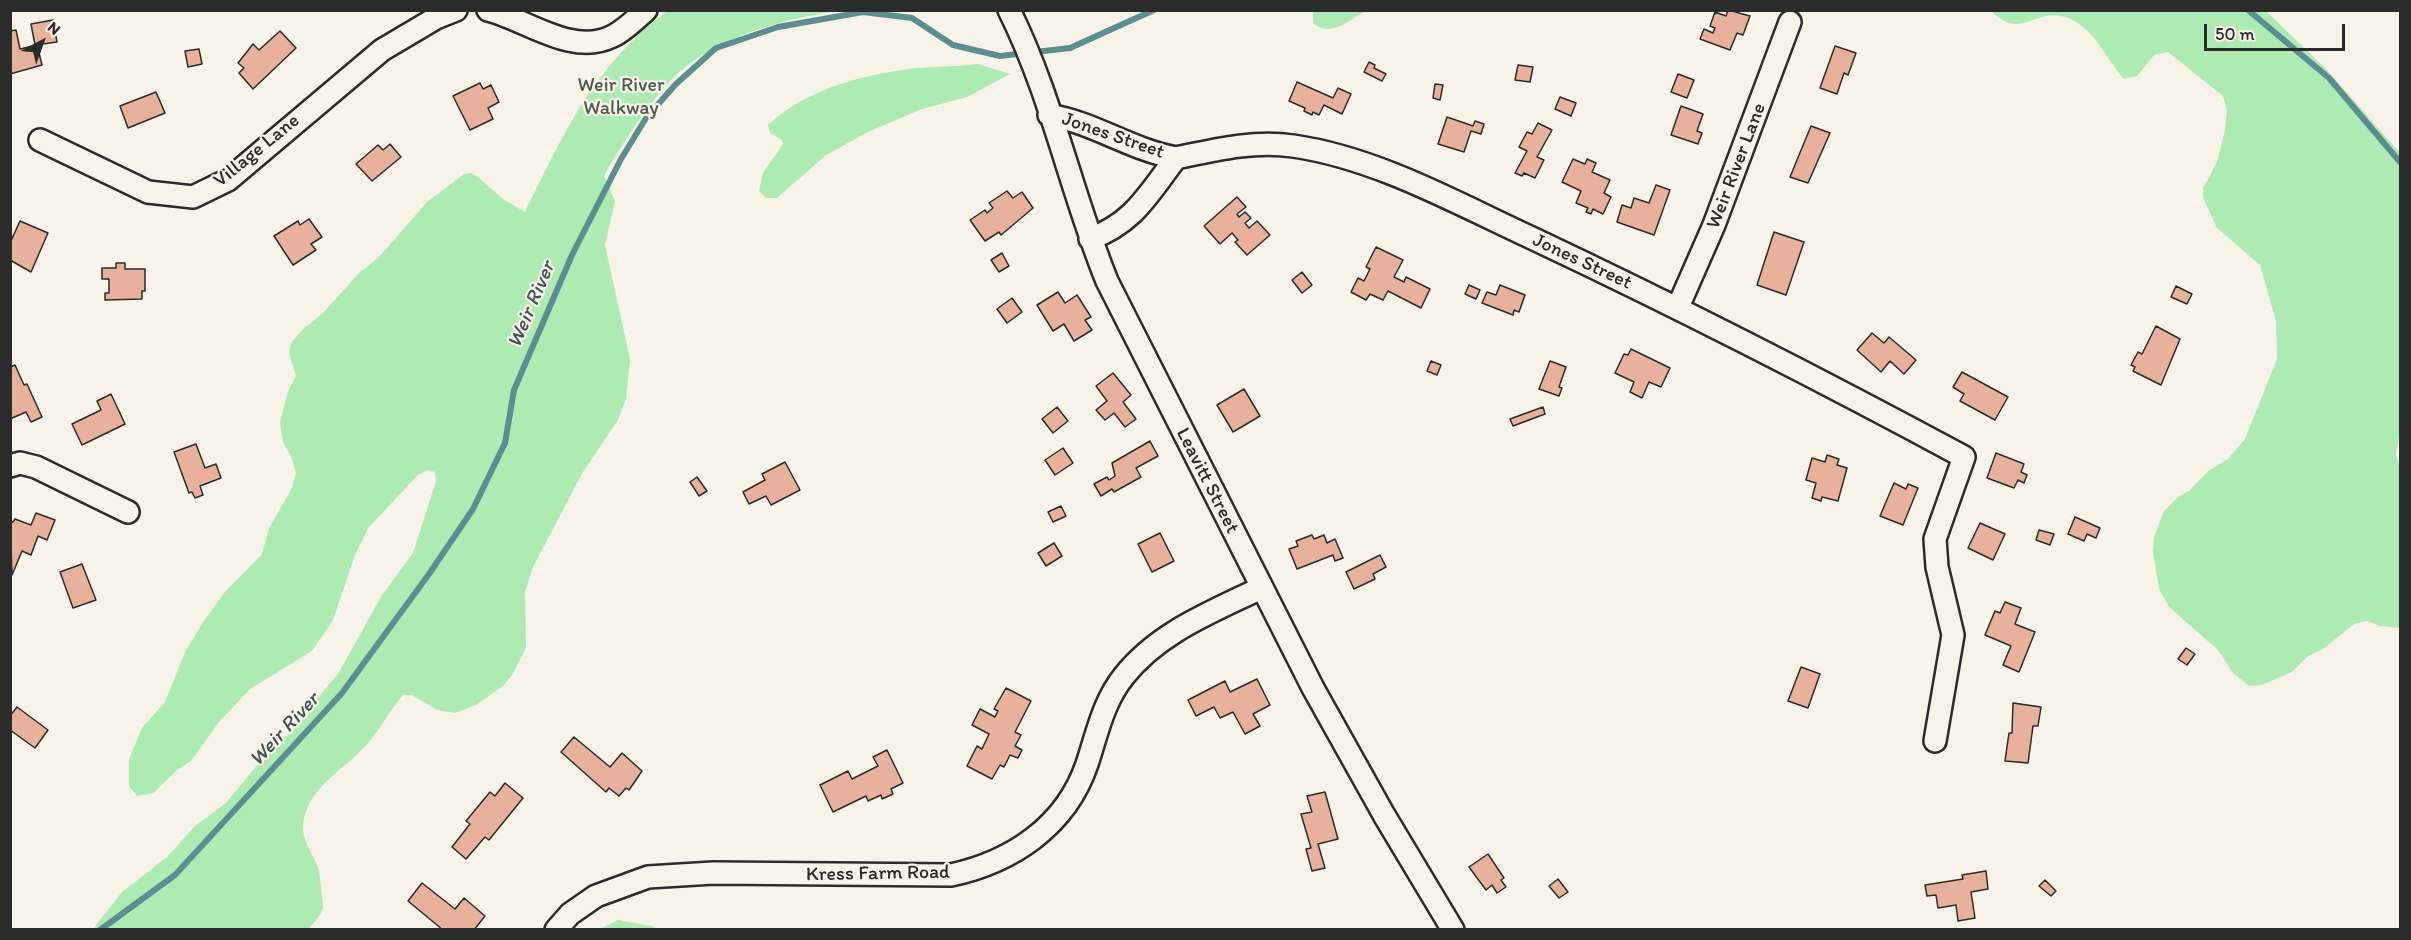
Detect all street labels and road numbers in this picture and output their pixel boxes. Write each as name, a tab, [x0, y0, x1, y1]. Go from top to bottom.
street label: Weir River Lane	[1702, 100, 1772, 232]
street label: Jones Street	[1059, 107, 1167, 165]
street label: Village Lane	[209, 109, 305, 193]
street label: Jones Street	[1529, 229, 1635, 295]
street label: Leavitt Street	[1170, 424, 1244, 538]
street label: Kress Farm Road	[806, 861, 950, 887]

